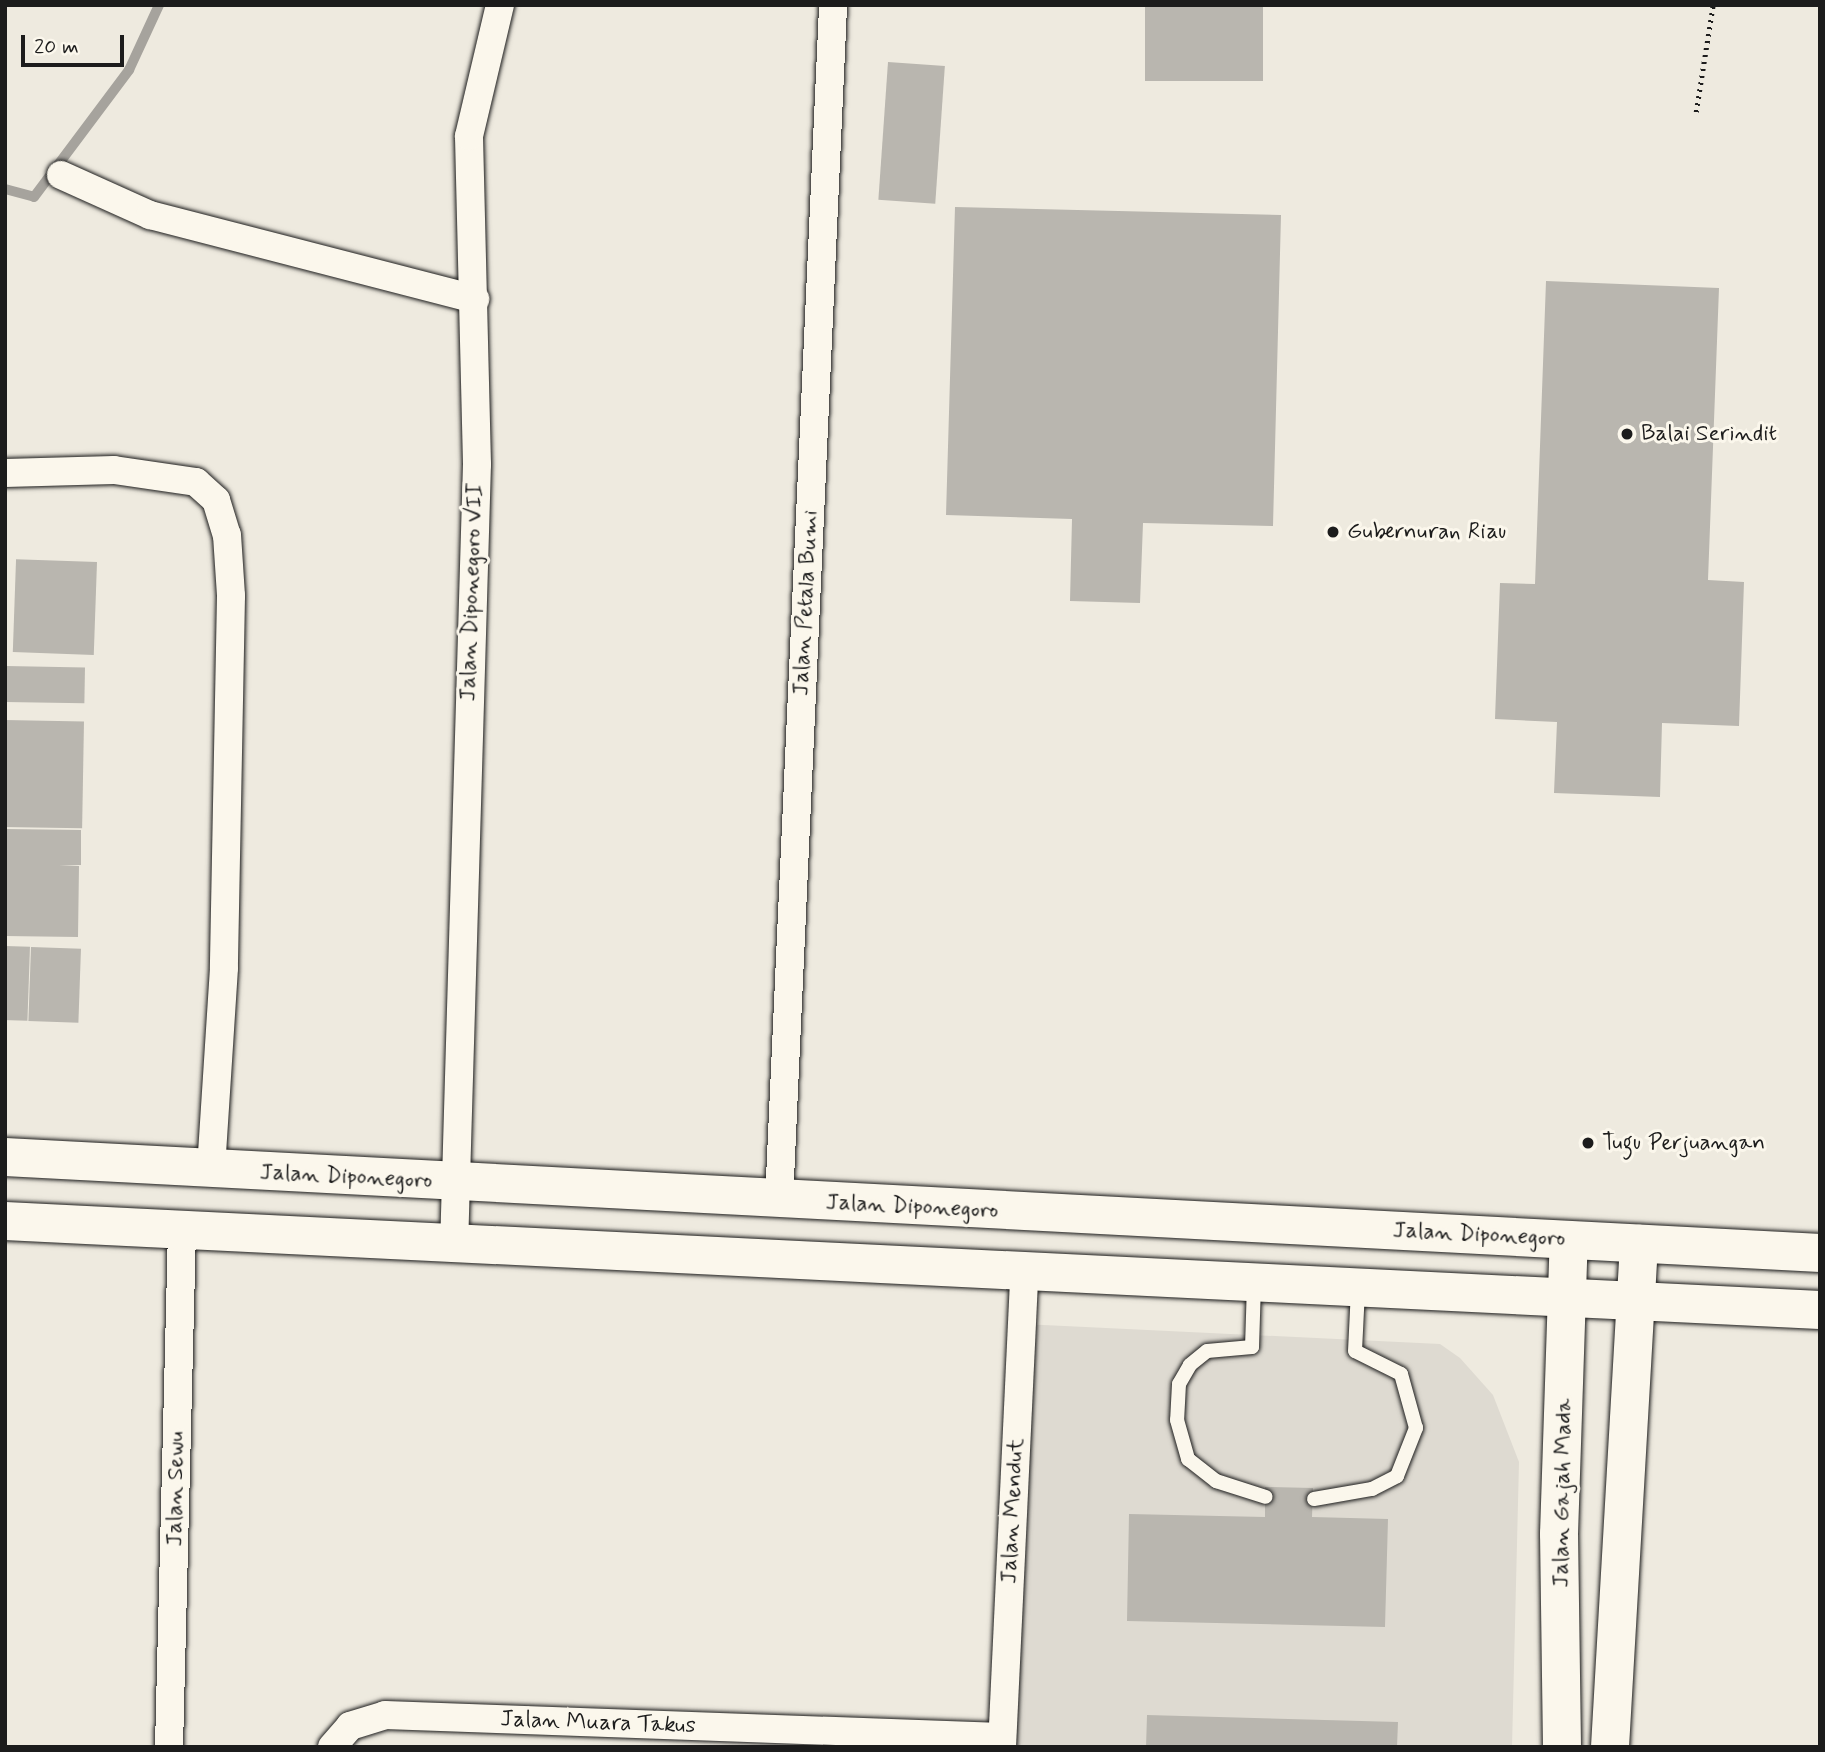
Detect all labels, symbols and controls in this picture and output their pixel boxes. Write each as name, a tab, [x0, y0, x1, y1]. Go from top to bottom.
scale bar	[24, 21, 128, 65]
text: 20 m	[34, 33, 79, 61]
place label: Balai Serindit	[1641, 420, 1777, 448]
marker: Balai Serindit	[1619, 426, 1635, 442]
street label: Jalan Diponegoro VII	[454, 482, 490, 702]
street label: Jalan Petala Bumi	[787, 510, 825, 696]
place label: Gubernuran Riau	[1347, 518, 1509, 546]
marker: Gubernuran Riau	[1325, 524, 1341, 540]
place label: Tugu Perjuangan	[1602, 1129, 1758, 1157]
marker: Tugu Perjuangan	[1580, 1135, 1596, 1151]
street label: Jalan Diponegoro	[259, 1159, 433, 1195]
street label: Jalan Diponegoro	[825, 1189, 999, 1225]
street label: Jalan Diponegoro	[1392, 1217, 1566, 1253]
street label: Jalan Gajah Mada	[1548, 1401, 1578, 1585]
street label: Jalan Sewu	[161, 1432, 191, 1546]
street label: Jalan Mendut	[995, 1438, 1031, 1584]
street label: Jalan Muara Takus	[503, 1706, 693, 1740]

